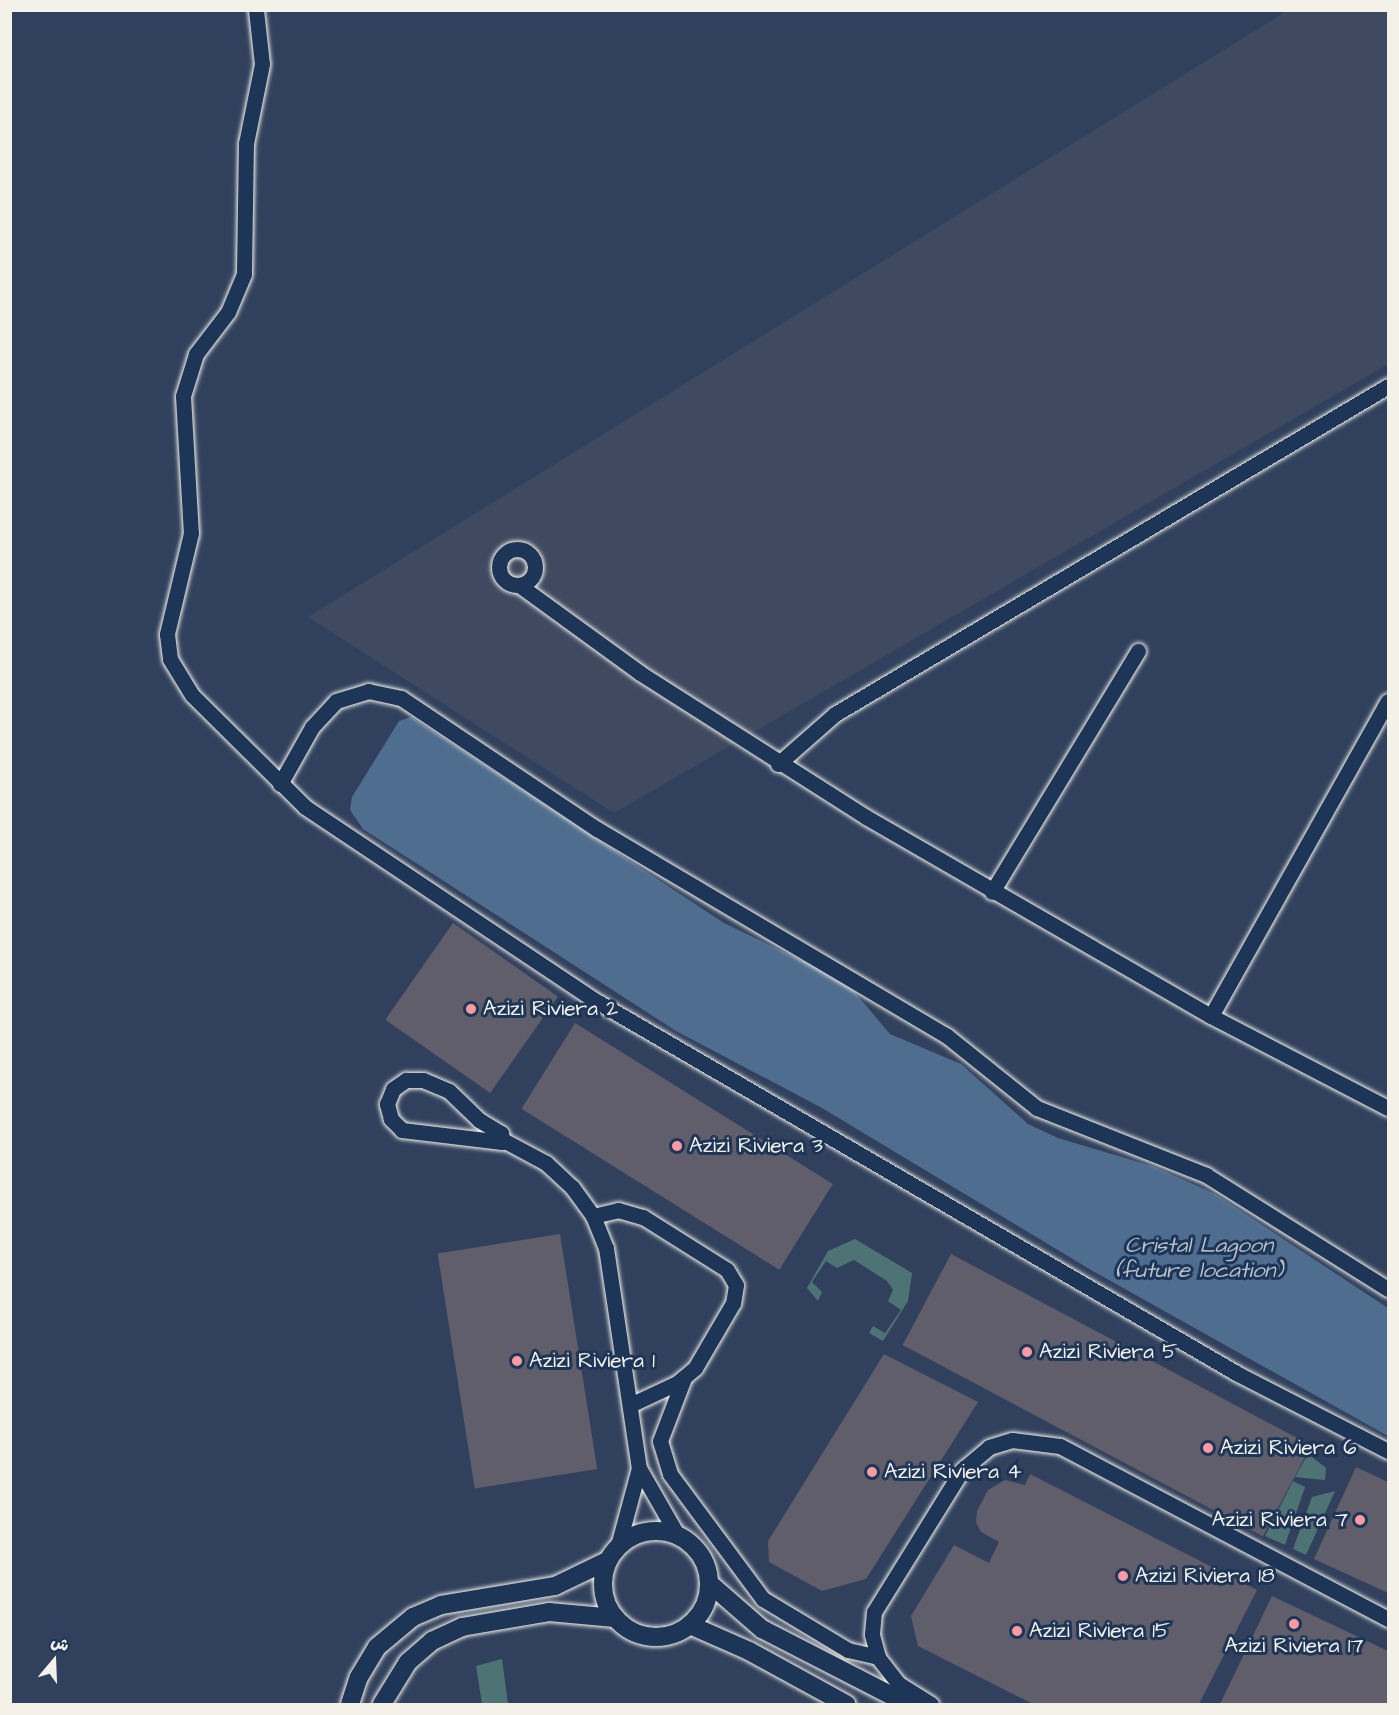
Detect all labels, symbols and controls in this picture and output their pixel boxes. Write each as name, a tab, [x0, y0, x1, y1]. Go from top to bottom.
place label: Azizi Riviera 2	[483, 996, 618, 1022]
marker: Azizi Riviera 2	[464, 1002, 478, 1016]
place label: Azizi Riviera 3	[689, 1133, 823, 1159]
marker: Azizi Riviera 3	[670, 1139, 684, 1153]
water label: Cristal Lagoon (future location)	[1115, 1232, 1283, 1284]
place label: Azizi Riviera 5	[1039, 1339, 1177, 1365]
marker: Azizi Riviera 5	[1020, 1345, 1034, 1359]
place label: Azizi Riviera 1	[529, 1348, 655, 1374]
marker: Azizi Riviera 1	[510, 1354, 524, 1368]
place label: Azizi Riviera 6	[1220, 1435, 1356, 1461]
marker: Azizi Riviera 6	[1201, 1441, 1215, 1455]
place label: Azizi Riviera 4	[884, 1459, 1022, 1485]
marker: Azizi Riviera 4	[865, 1465, 879, 1479]
place label: Azizi Riviera 7	[1212, 1507, 1348, 1533]
marker: Azizi Riviera 7	[1353, 1513, 1367, 1527]
place label: Azizi Riviera 18	[1135, 1563, 1275, 1589]
marker: Azizi Riviera 18	[1116, 1569, 1130, 1583]
marker: Azizi Riviera 17	[1287, 1617, 1301, 1631]
place label: Azizi Riviera 15	[1029, 1618, 1170, 1644]
marker: Azizi Riviera 15	[1010, 1624, 1024, 1638]
north arrow	[24, 1631, 84, 1691]
text: ش	[48, 1631, 72, 1657]
place label: Azizi Riviera 17	[1225, 1633, 1363, 1659]

